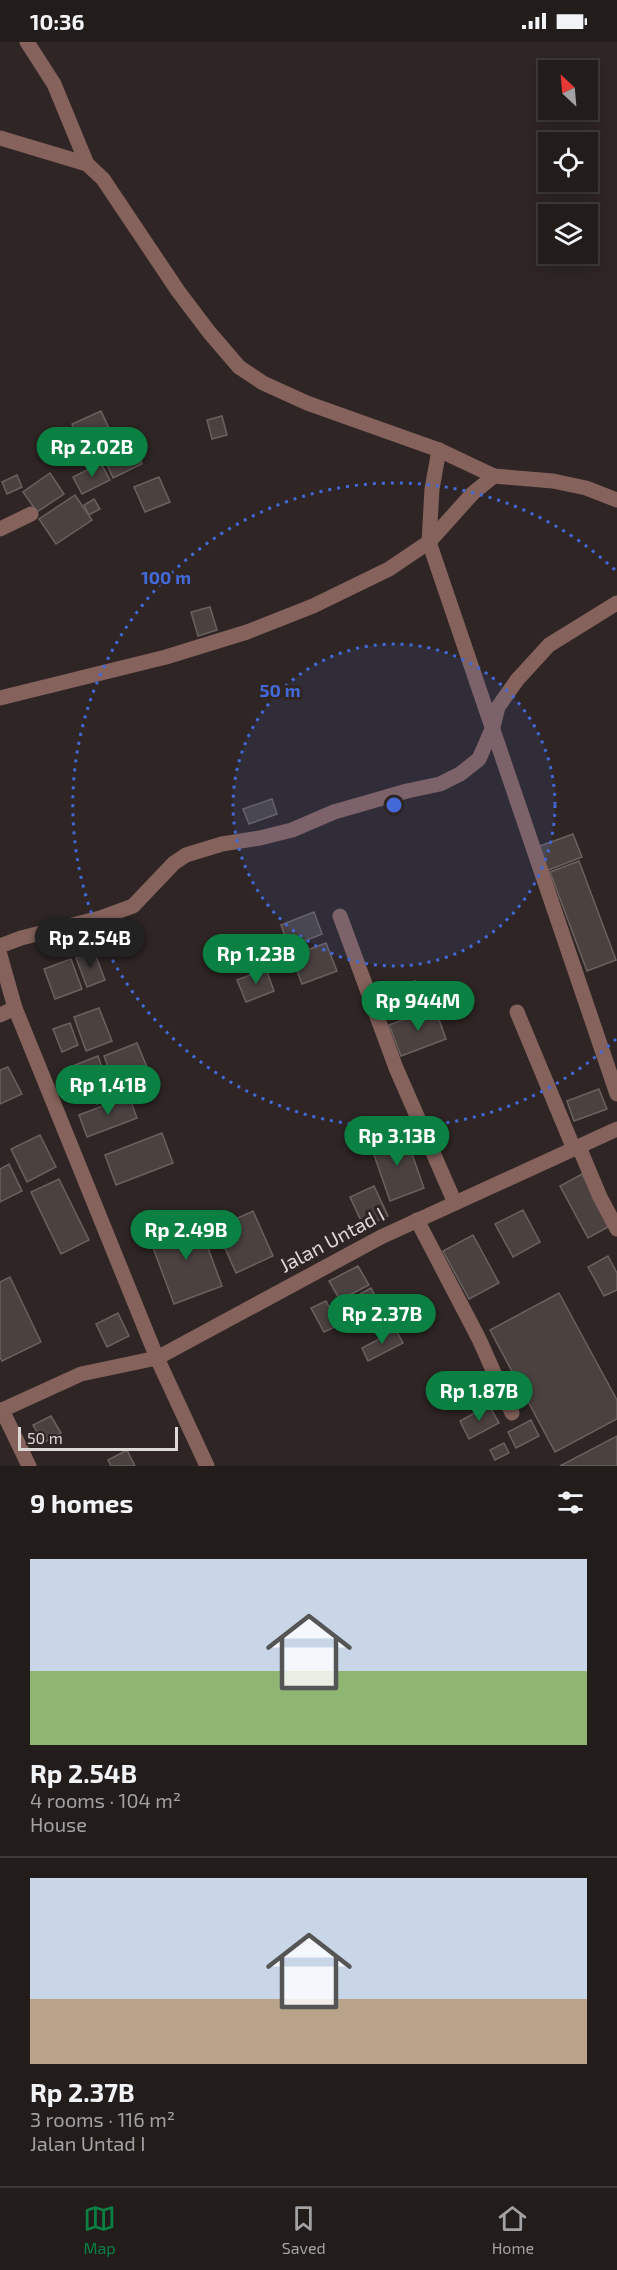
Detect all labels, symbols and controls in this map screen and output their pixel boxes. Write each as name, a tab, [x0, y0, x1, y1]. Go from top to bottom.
text: 10:36	[30, 8, 85, 34]
north arrow	[538, 60, 598, 120]
map controls	[538, 60, 598, 264]
button: locate	[538, 132, 598, 192]
button: layers	[538, 204, 598, 264]
pin: Rp 2.02B	[30, 427, 154, 478]
text: Rp 2.02B	[51, 434, 133, 458]
text: 100 m	[141, 566, 191, 588]
text: 50 m	[259, 679, 301, 701]
centre of rings	[384, 795, 404, 815]
pin: Rp 2.54B	[28, 918, 152, 969]
text: Rp 2.54B	[49, 925, 131, 949]
pin: Rp 1.23B	[194, 934, 318, 985]
text: Rp 1.23B	[217, 941, 295, 965]
pin: Rp 944M	[363, 981, 473, 1032]
text: Rp 944M	[376, 988, 460, 1012]
pin: Rp 1.41B	[46, 1065, 170, 1116]
text: Rp 1.41B	[70, 1072, 146, 1096]
pin: Rp 3.13B	[335, 1116, 459, 1167]
text: Rp 3.13B	[358, 1123, 436, 1147]
street label: Jalan Untad I	[275, 1201, 388, 1277]
pin: Rp 2.49B	[124, 1210, 248, 1261]
text: Rp 2.49B	[144, 1217, 228, 1241]
pin: Rp 2.37B	[320, 1294, 444, 1345]
text: Rp 2.37B	[342, 1301, 422, 1325]
pin: Rp 1.87B	[417, 1371, 541, 1422]
text: Rp 1.87B	[440, 1378, 518, 1402]
scale bar	[18, 1424, 178, 1452]
text: 50 m	[27, 1428, 63, 1447]
icon: filters	[554, 1486, 587, 1519]
text: 9 homes	[30, 1487, 133, 1518]
icon: home	[255, 1598, 363, 1706]
text: Rp 2.54B	[30, 1757, 137, 1788]
text: 4 rooms · 104 m²	[30, 1788, 181, 1812]
text: House	[30, 1812, 87, 1836]
icon: home	[255, 1917, 363, 2025]
text: Rp 2.37B	[30, 2076, 135, 2107]
text: 3 rooms · 116 m²	[30, 2107, 175, 2131]
text: Jalan Untad I	[30, 2131, 145, 2155]
tab: Map	[83, 2202, 116, 2257]
tab: Saved	[282, 2202, 326, 2257]
tab: Home	[492, 2202, 534, 2257]

